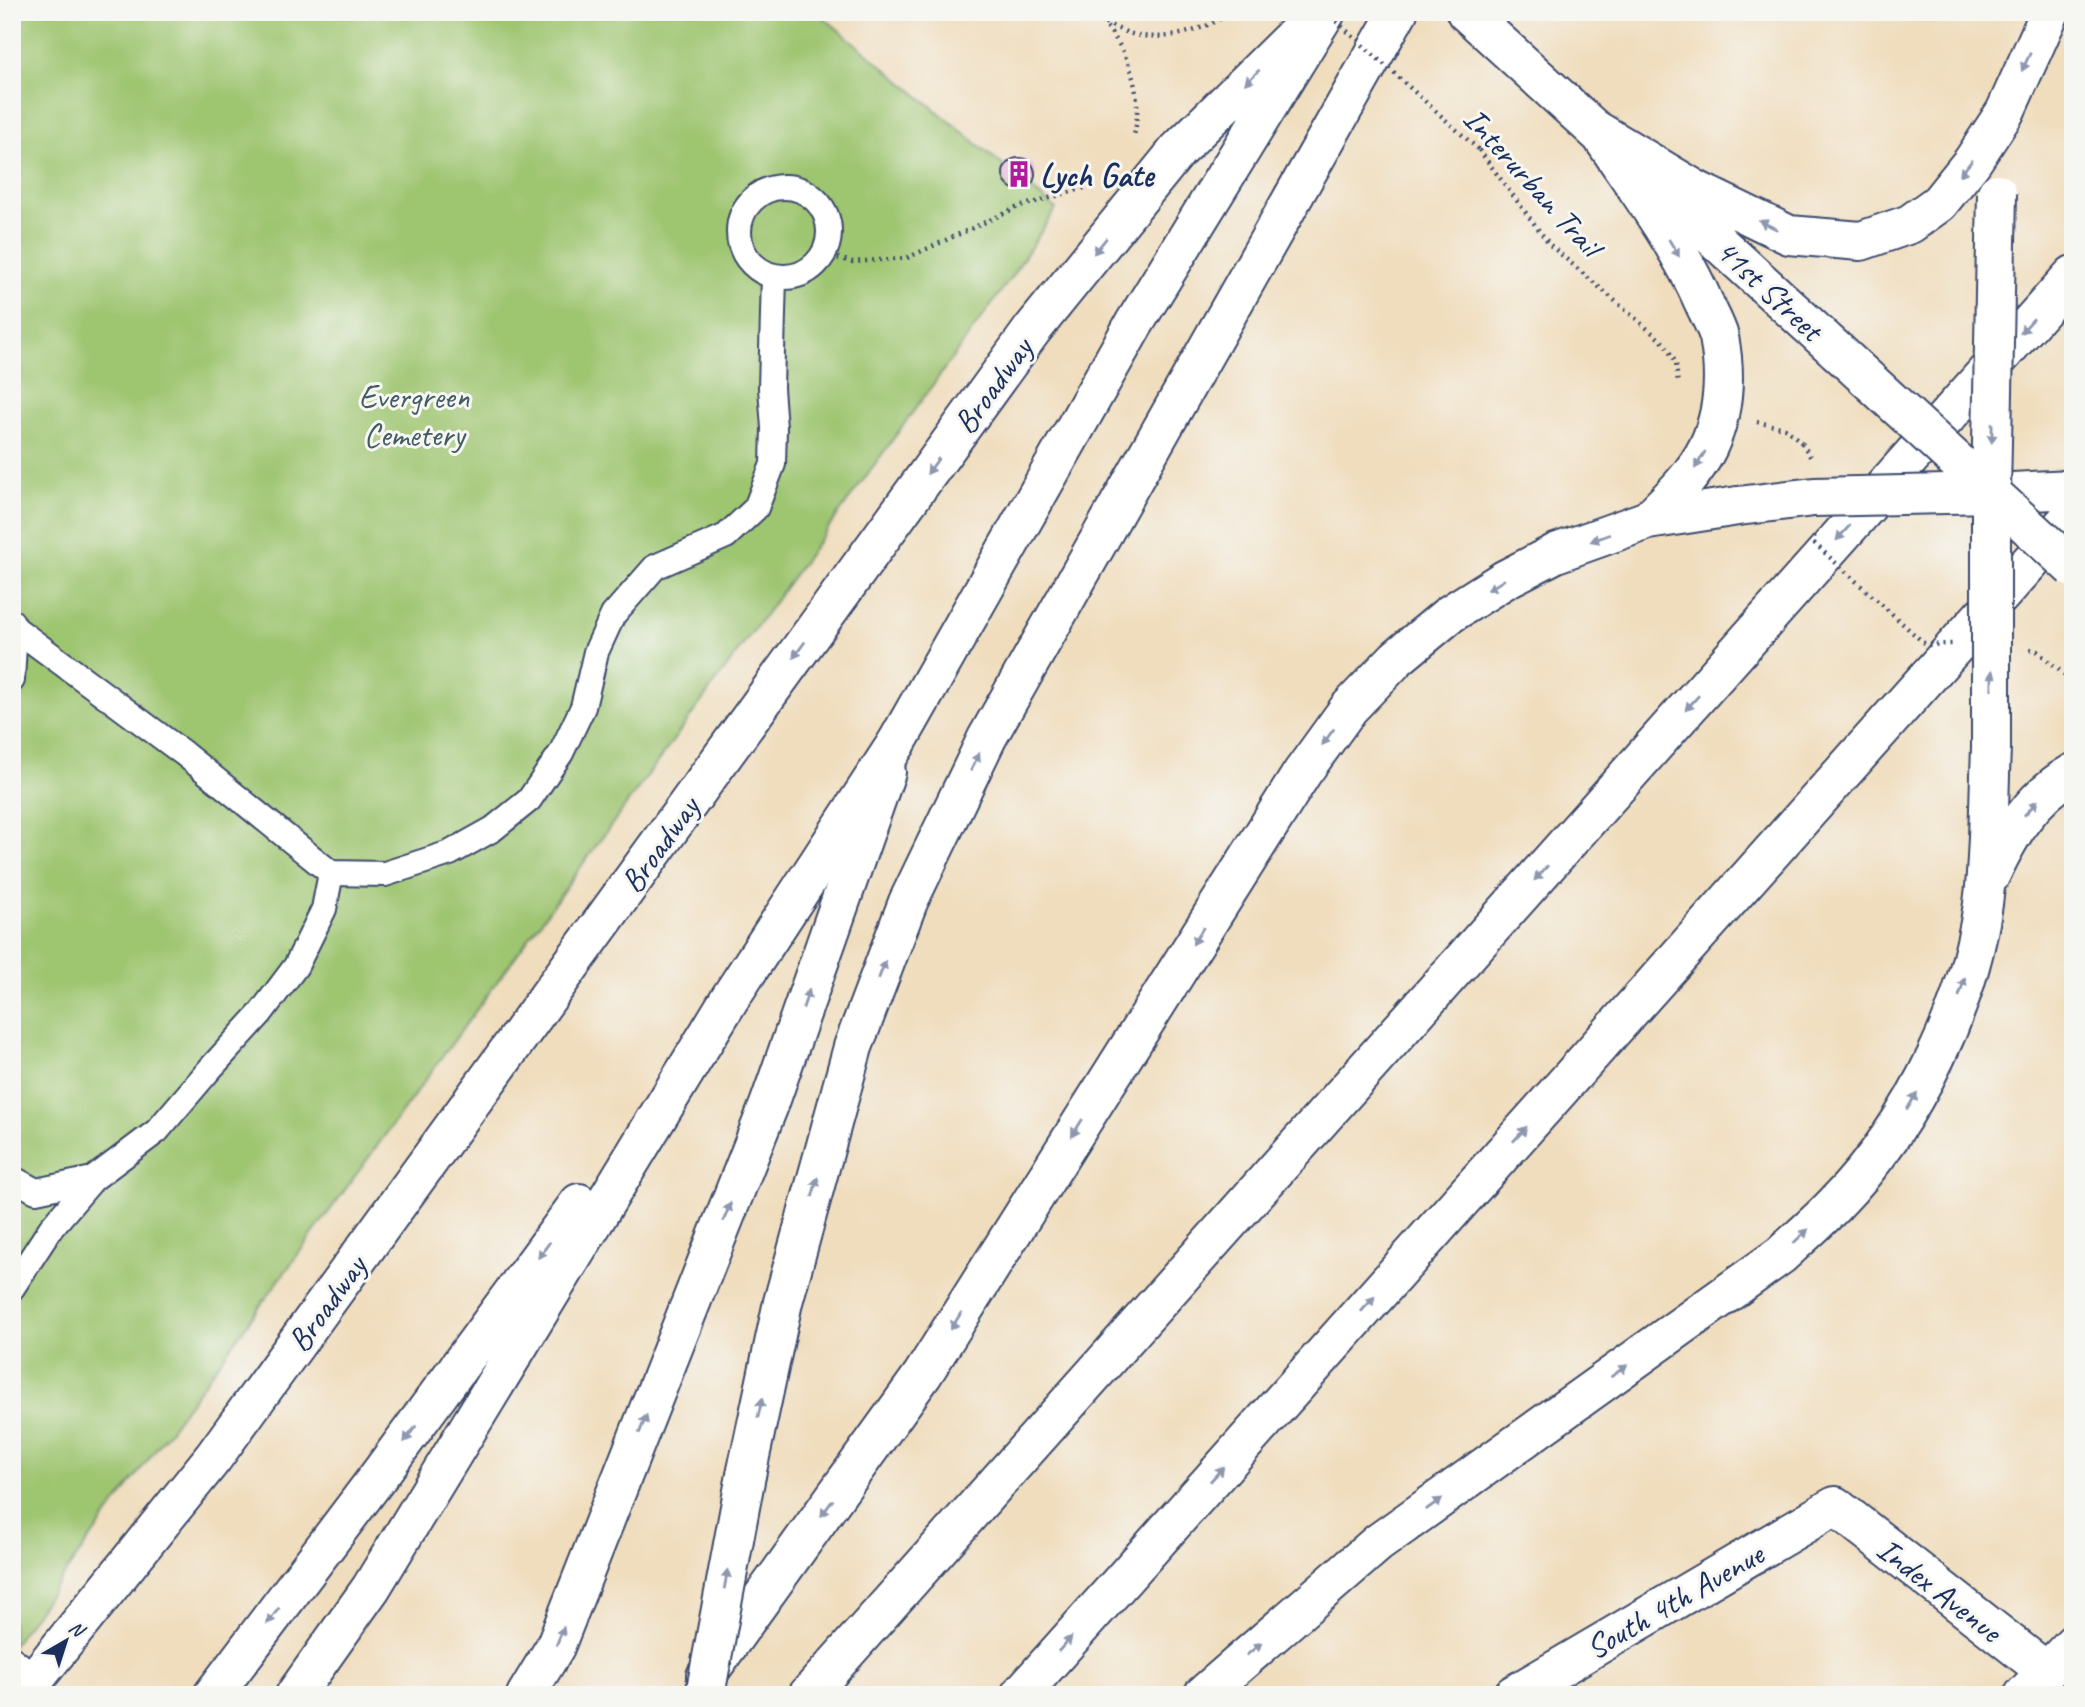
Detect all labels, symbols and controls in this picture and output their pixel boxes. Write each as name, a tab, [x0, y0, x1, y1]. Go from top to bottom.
one-way arrow	[2020, 51, 2031, 72]
one-way arrow	[1244, 69, 1261, 85]
street label: Interurban Trail	[1454, 98, 1614, 269]
place label: Lych Gate	[1040, 154, 1156, 196]
building icon: Lych Gate	[1004, 159, 1034, 189]
one-way arrow	[1959, 159, 1974, 177]
one-way arrow	[1758, 219, 1778, 230]
street label: 41st Street	[1707, 230, 1834, 352]
one-way arrow	[1093, 237, 1108, 254]
one-way arrow	[1668, 238, 1681, 257]
one-way arrow	[2020, 318, 2035, 335]
street label: Broadway	[944, 327, 1043, 442]
park label: Evergreen Cemetery	[359, 376, 469, 456]
one-way arrow	[1986, 422, 1998, 444]
one-way arrow	[1693, 450, 1706, 470]
one-way arrow	[926, 457, 940, 475]
one-way arrow	[1836, 524, 1852, 541]
one-way arrow	[1590, 532, 1611, 543]
one-way arrow	[1486, 579, 1505, 592]
one-way arrow	[792, 641, 806, 659]
one-way arrow	[1986, 669, 1998, 691]
one-way arrow	[1684, 694, 1700, 712]
one-way arrow	[1322, 728, 1336, 746]
one-way arrow	[970, 752, 981, 773]
street label: Broadway	[611, 786, 710, 901]
one-way arrow	[2023, 799, 2039, 817]
one-way arrow	[1534, 864, 1549, 881]
one-way arrow	[1192, 926, 1205, 945]
one-way arrow	[877, 960, 888, 981]
one-way arrow	[1958, 976, 1968, 997]
one-way arrow	[801, 989, 812, 1010]
one-way arrow	[1905, 1092, 1918, 1111]
one-way arrow	[1071, 1119, 1084, 1138]
one-way arrow	[1512, 1125, 1528, 1143]
one-way arrow	[810, 1176, 821, 1198]
one-way arrow	[721, 1202, 732, 1223]
one-way arrow	[1792, 1228, 1809, 1244]
one-way arrow	[537, 1241, 551, 1259]
street label: Broadway	[278, 1245, 377, 1360]
one-way arrow	[1360, 1295, 1376, 1313]
one-way arrow	[950, 1311, 963, 1330]
one-way arrow	[1610, 1365, 1628, 1379]
one-way arrow	[755, 1397, 766, 1419]
one-way arrow	[638, 1413, 649, 1434]
one-way arrow	[402, 1424, 417, 1442]
one-way arrow	[1209, 1465, 1225, 1483]
one-way arrow	[1425, 1497, 1443, 1511]
one-way arrow	[820, 1499, 834, 1517]
street label: Index Avenue	[1869, 1528, 2012, 1653]
street label: South 4th Avenue	[1578, 1532, 1773, 1669]
one-way arrow	[721, 1568, 732, 1590]
north arrow	[32, 1606, 102, 1676]
one-way arrow	[266, 1606, 280, 1625]
text: N	[64, 1616, 91, 1644]
one-way arrow	[554, 1625, 565, 1646]
one-way arrow	[1057, 1636, 1073, 1653]
one-way arrow	[1245, 1641, 1263, 1657]

